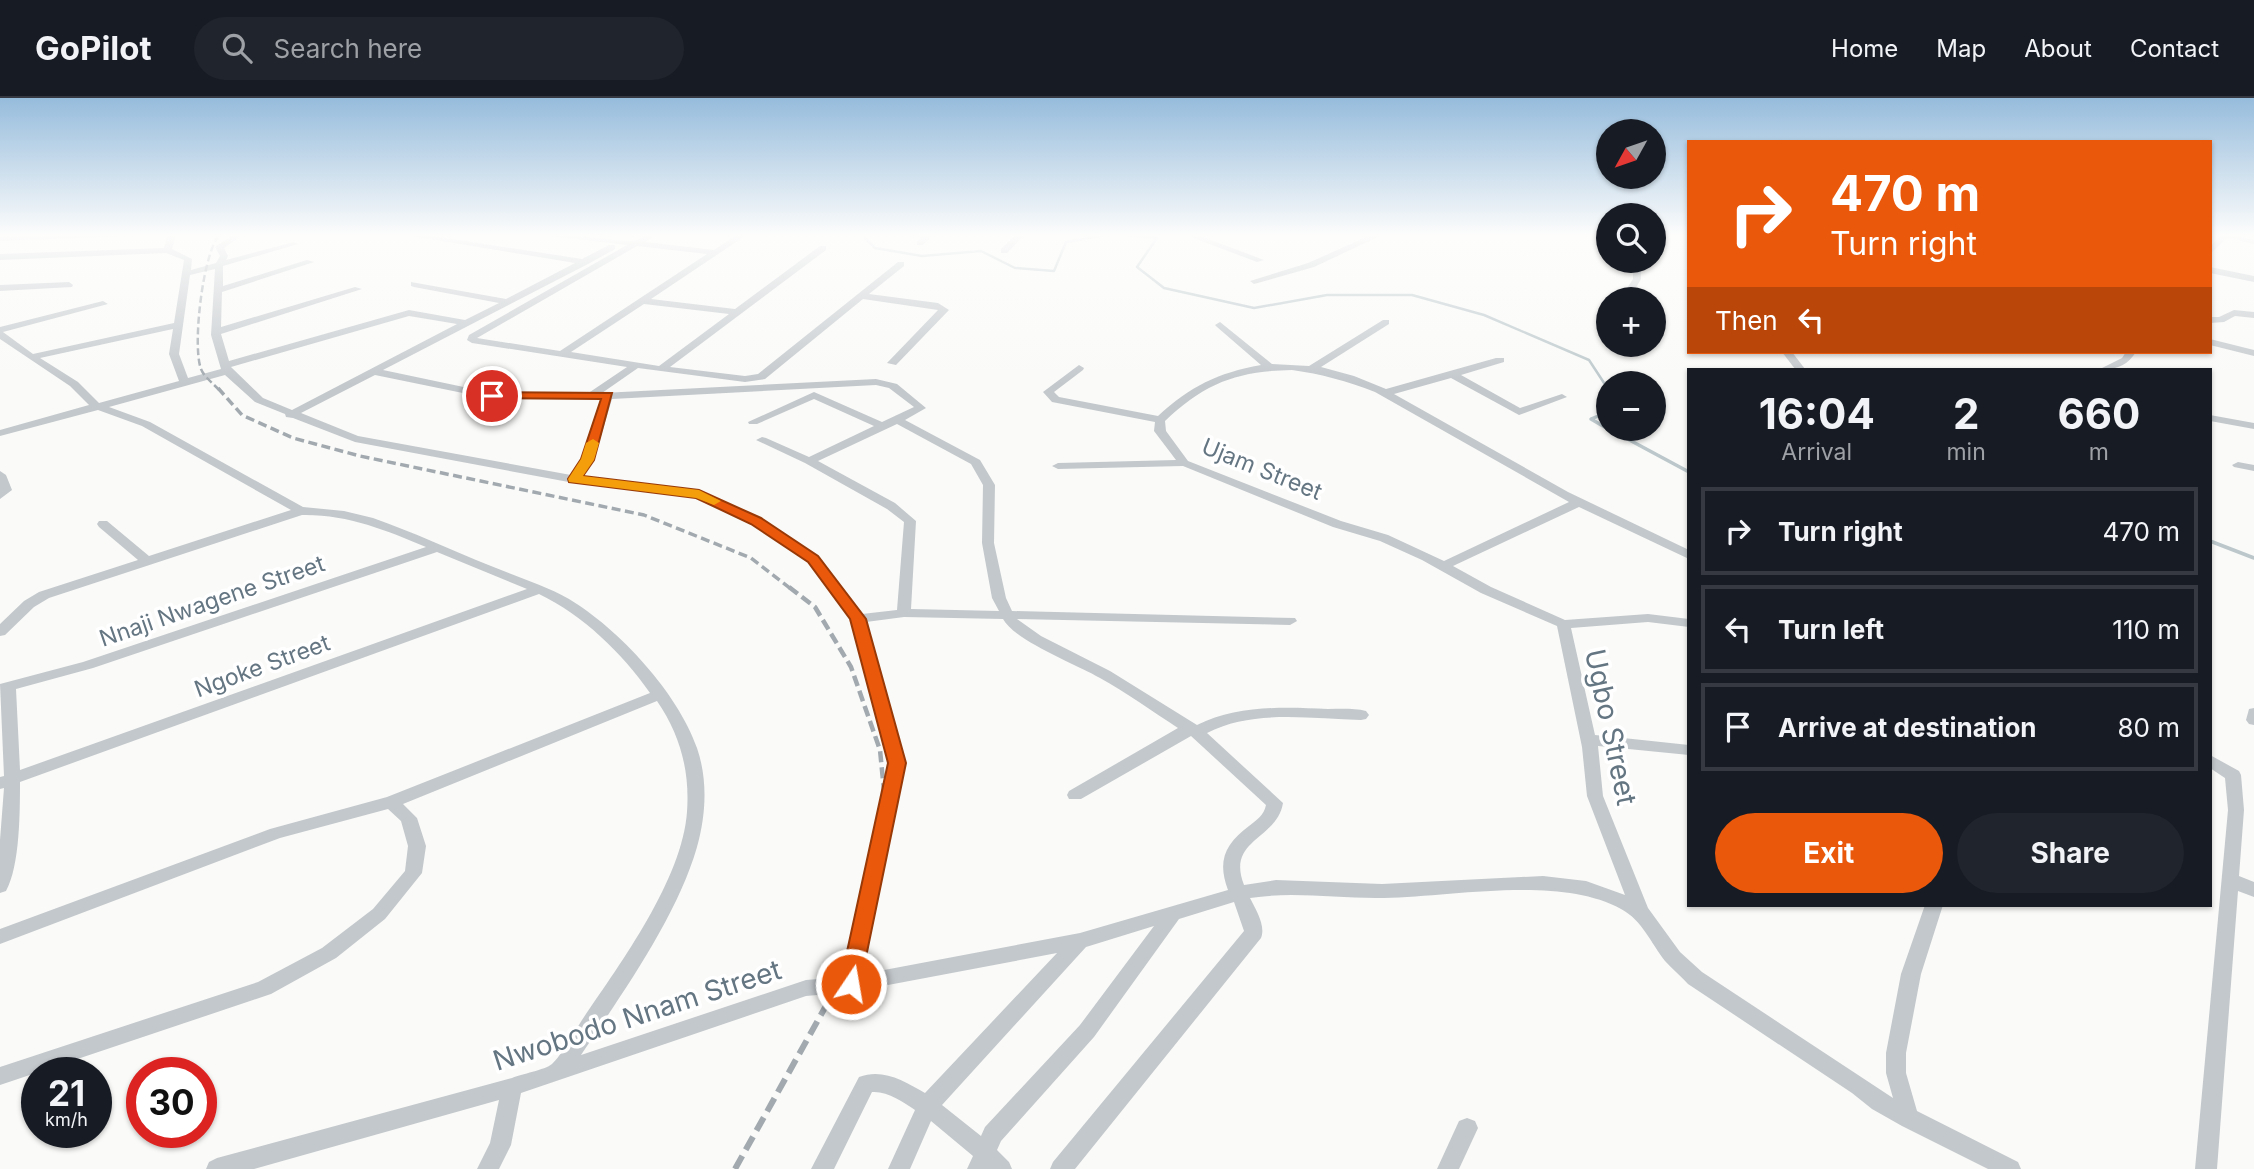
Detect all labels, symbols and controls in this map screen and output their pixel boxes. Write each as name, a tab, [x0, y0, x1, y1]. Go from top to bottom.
search box	[194, 17, 684, 80]
text: GoPilot	[35, 28, 152, 68]
icon: search	[218, 29, 256, 67]
text: Search here	[274, 33, 422, 64]
text: Home	[1831, 34, 1898, 63]
text: Map	[1936, 34, 1986, 63]
text: About	[2024, 34, 2092, 63]
text: Contact	[2130, 34, 2219, 63]
north arrow	[1596, 119, 1666, 189]
map controls	[1596, 119, 1666, 441]
text: 470 m	[1830, 164, 1980, 223]
icon: right	[1715, 168, 1806, 259]
button: search	[1596, 203, 1666, 273]
text: Turn right	[1830, 224, 1977, 263]
button: +	[1596, 287, 1666, 357]
icon: left	[1792, 301, 1830, 339]
text: Then	[1715, 305, 1778, 336]
pin	[462, 366, 522, 426]
button: −	[1596, 371, 1666, 441]
icon: arrive	[473, 377, 511, 415]
text: 16:04	[1759, 388, 1875, 439]
text: 2	[1953, 388, 1979, 439]
text: 660	[2057, 388, 2140, 439]
street label: Ujam Street	[1198, 432, 1327, 506]
text: Arrival	[1781, 438, 1852, 466]
text: min	[1946, 438, 1986, 466]
text: m	[2089, 438, 2109, 466]
icon: right	[1719, 512, 1757, 550]
text: Turn right	[1778, 516, 1903, 547]
text: 470 m	[2102, 516, 2180, 547]
street label: Nnaji Nwagene Street	[96, 549, 329, 653]
icon: left	[1719, 610, 1757, 648]
text: Turn left	[1778, 614, 1884, 645]
text: 110 m	[2112, 614, 2180, 645]
street label: Ngoke Street	[190, 628, 334, 703]
street label: Ugbo Street	[1578, 646, 1644, 808]
icon: arrive	[1719, 708, 1757, 746]
text: Arrive at destination	[1778, 712, 2037, 743]
text: 80 m	[2117, 712, 2180, 743]
button: Exit	[1715, 813, 1943, 893]
button: Share	[1957, 813, 2184, 893]
position arrow	[814, 947, 888, 1021]
street label: Nwobodo Nnam Street	[489, 952, 785, 1078]
speed limit sign: 30	[126, 1057, 217, 1148]
text: 21	[48, 1072, 85, 1114]
text: km/h	[45, 1109, 88, 1130]

